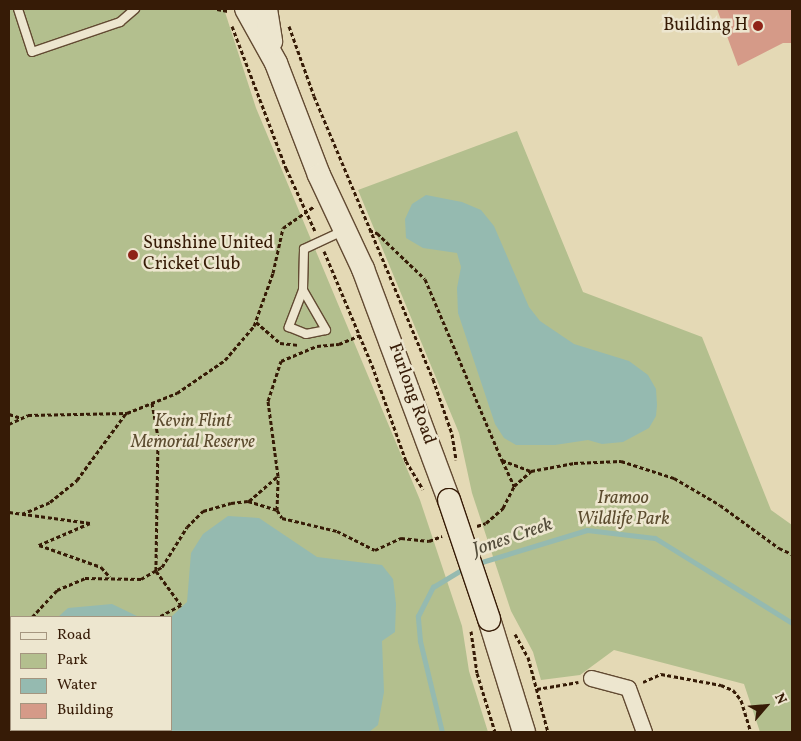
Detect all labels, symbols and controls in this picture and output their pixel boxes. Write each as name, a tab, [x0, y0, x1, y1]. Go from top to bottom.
place label: Building H	[663, 15, 748, 37]
marker: Building H	[752, 20, 764, 32]
place label: Sunshine United Cricket Club	[143, 234, 274, 276]
marker: Sunshine United Cricket Club	[127, 249, 139, 261]
street label: Furlong Road	[383, 340, 439, 448]
park label: Kevin Flint Memorial Reserve	[131, 412, 255, 454]
park label: Iramoo Wildlife Park	[576, 489, 670, 532]
water label: Jones Creek	[470, 514, 556, 562]
legend	[10, 616, 172, 731]
text: Road	[57, 625, 91, 646]
text: Park	[57, 650, 88, 671]
text: Water	[57, 675, 97, 696]
north arrow	[741, 681, 791, 731]
text: N	[769, 690, 791, 708]
text: Building	[57, 700, 113, 721]

